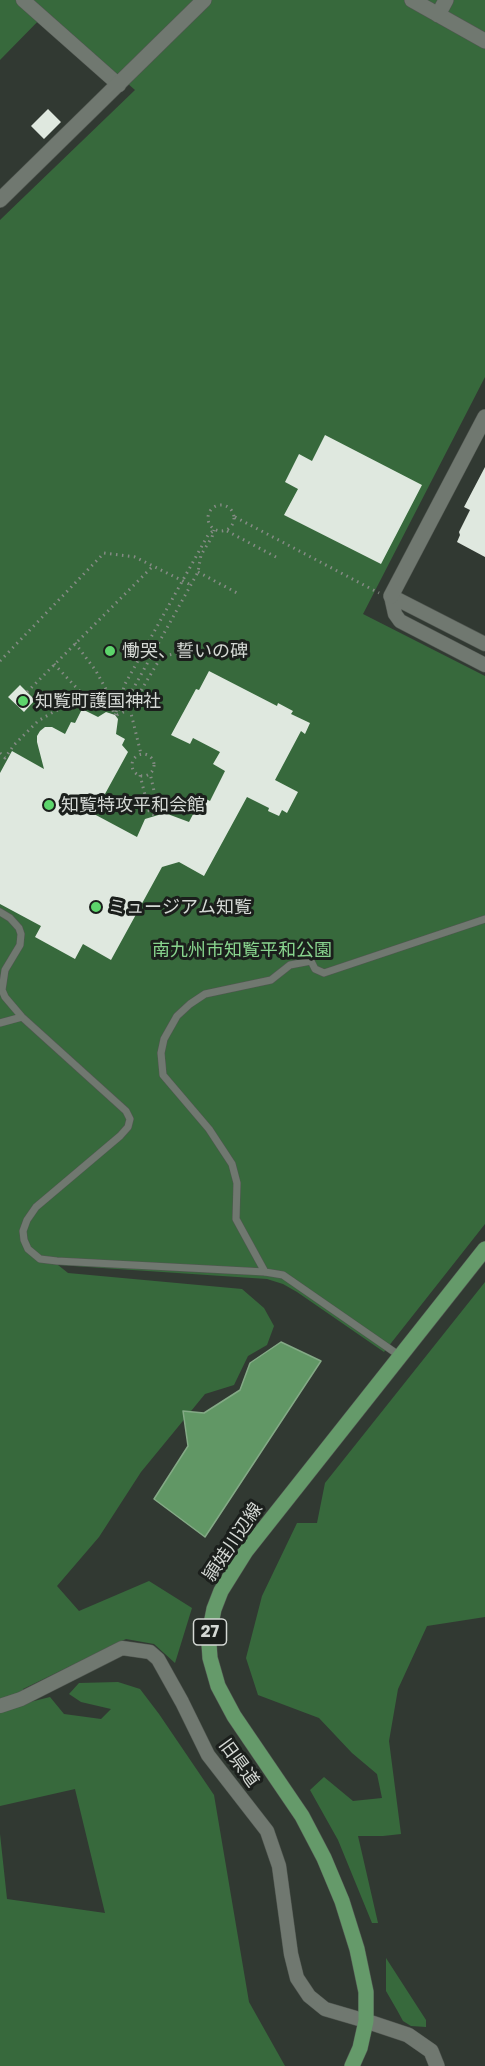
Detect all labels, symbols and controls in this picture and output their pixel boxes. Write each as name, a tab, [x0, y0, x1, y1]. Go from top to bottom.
place label: 慟哭、誓いの碑	[122, 640, 248, 662]
marker: 慟哭、誓いの碑	[103, 644, 117, 658]
place label: 知覧町護国神社	[35, 690, 161, 712]
marker: 知覧町護国神社	[16, 694, 30, 708]
place label: 知覧特攻平和会館	[61, 794, 205, 816]
marker: 知覧特攻平和会館	[42, 798, 56, 812]
place label: ミュージアム知覧	[108, 896, 252, 918]
marker: ミュージアム知覧	[89, 900, 103, 914]
park label: 南九州市知覧平和公園	[152, 939, 332, 961]
street label: 頴娃川辺線	[199, 1499, 267, 1585]
road number: 27	[194, 1619, 226, 1645]
street label: 旧県道	[214, 1735, 264, 1791]

